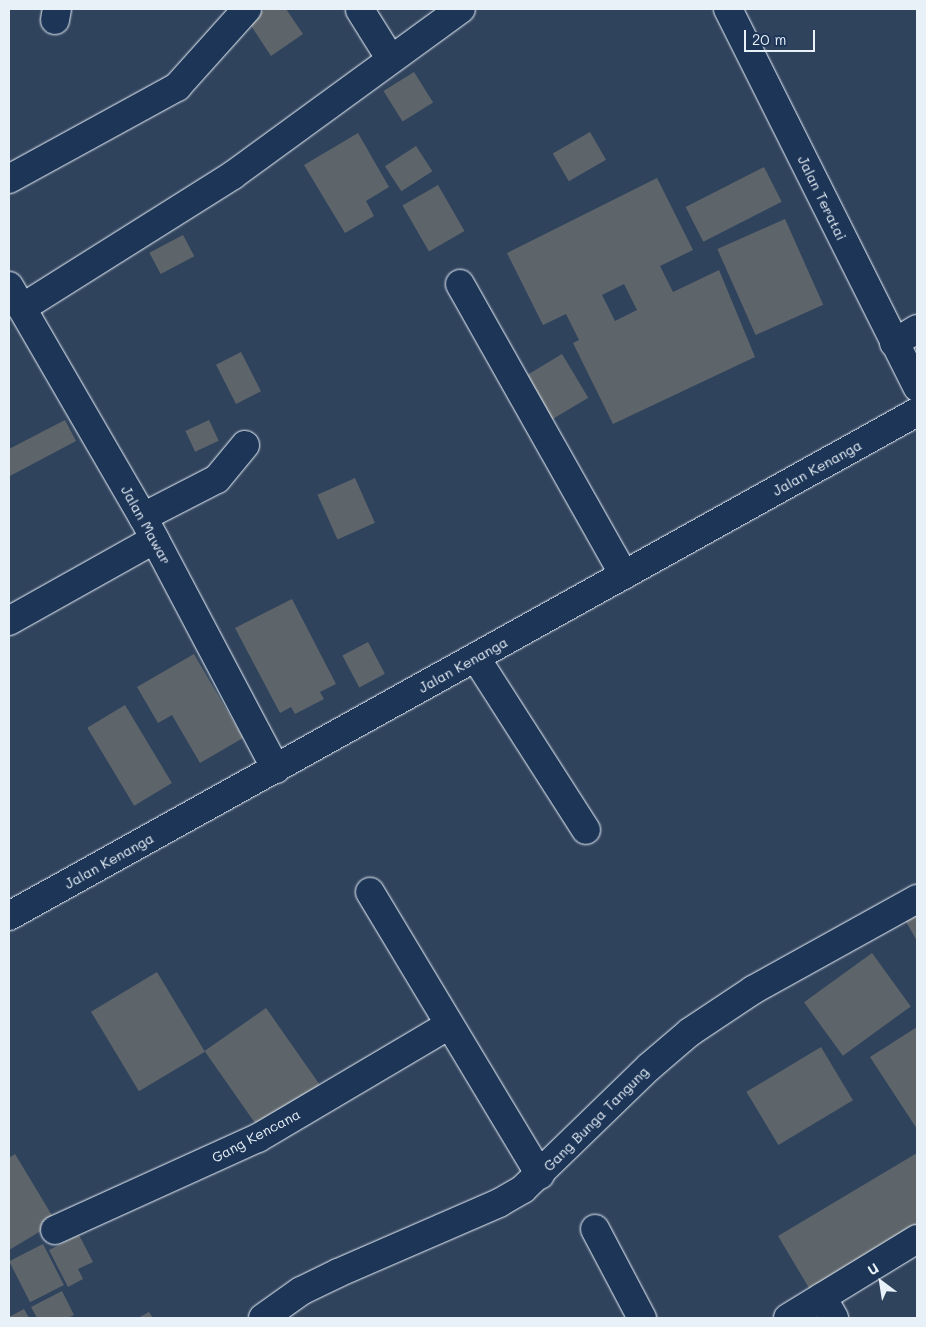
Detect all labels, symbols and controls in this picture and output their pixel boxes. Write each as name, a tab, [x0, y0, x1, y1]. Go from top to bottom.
scale bar	[746, 20, 817, 52]
text: 20 m	[752, 29, 786, 49]
street label: Jalan Teratai	[794, 153, 850, 243]
street label: Jalan Kenanga	[770, 437, 864, 499]
street label: Jalan Mawar	[117, 483, 175, 567]
street label: Jalan Kenanga	[416, 634, 510, 696]
street label: Jalan Kenanga	[62, 830, 156, 892]
street label: Gang Bunga Tangung	[540, 1063, 652, 1175]
street label: Gang Kencana	[209, 1106, 303, 1166]
north arrow	[856, 1257, 906, 1307]
text: U	[864, 1258, 882, 1279]

